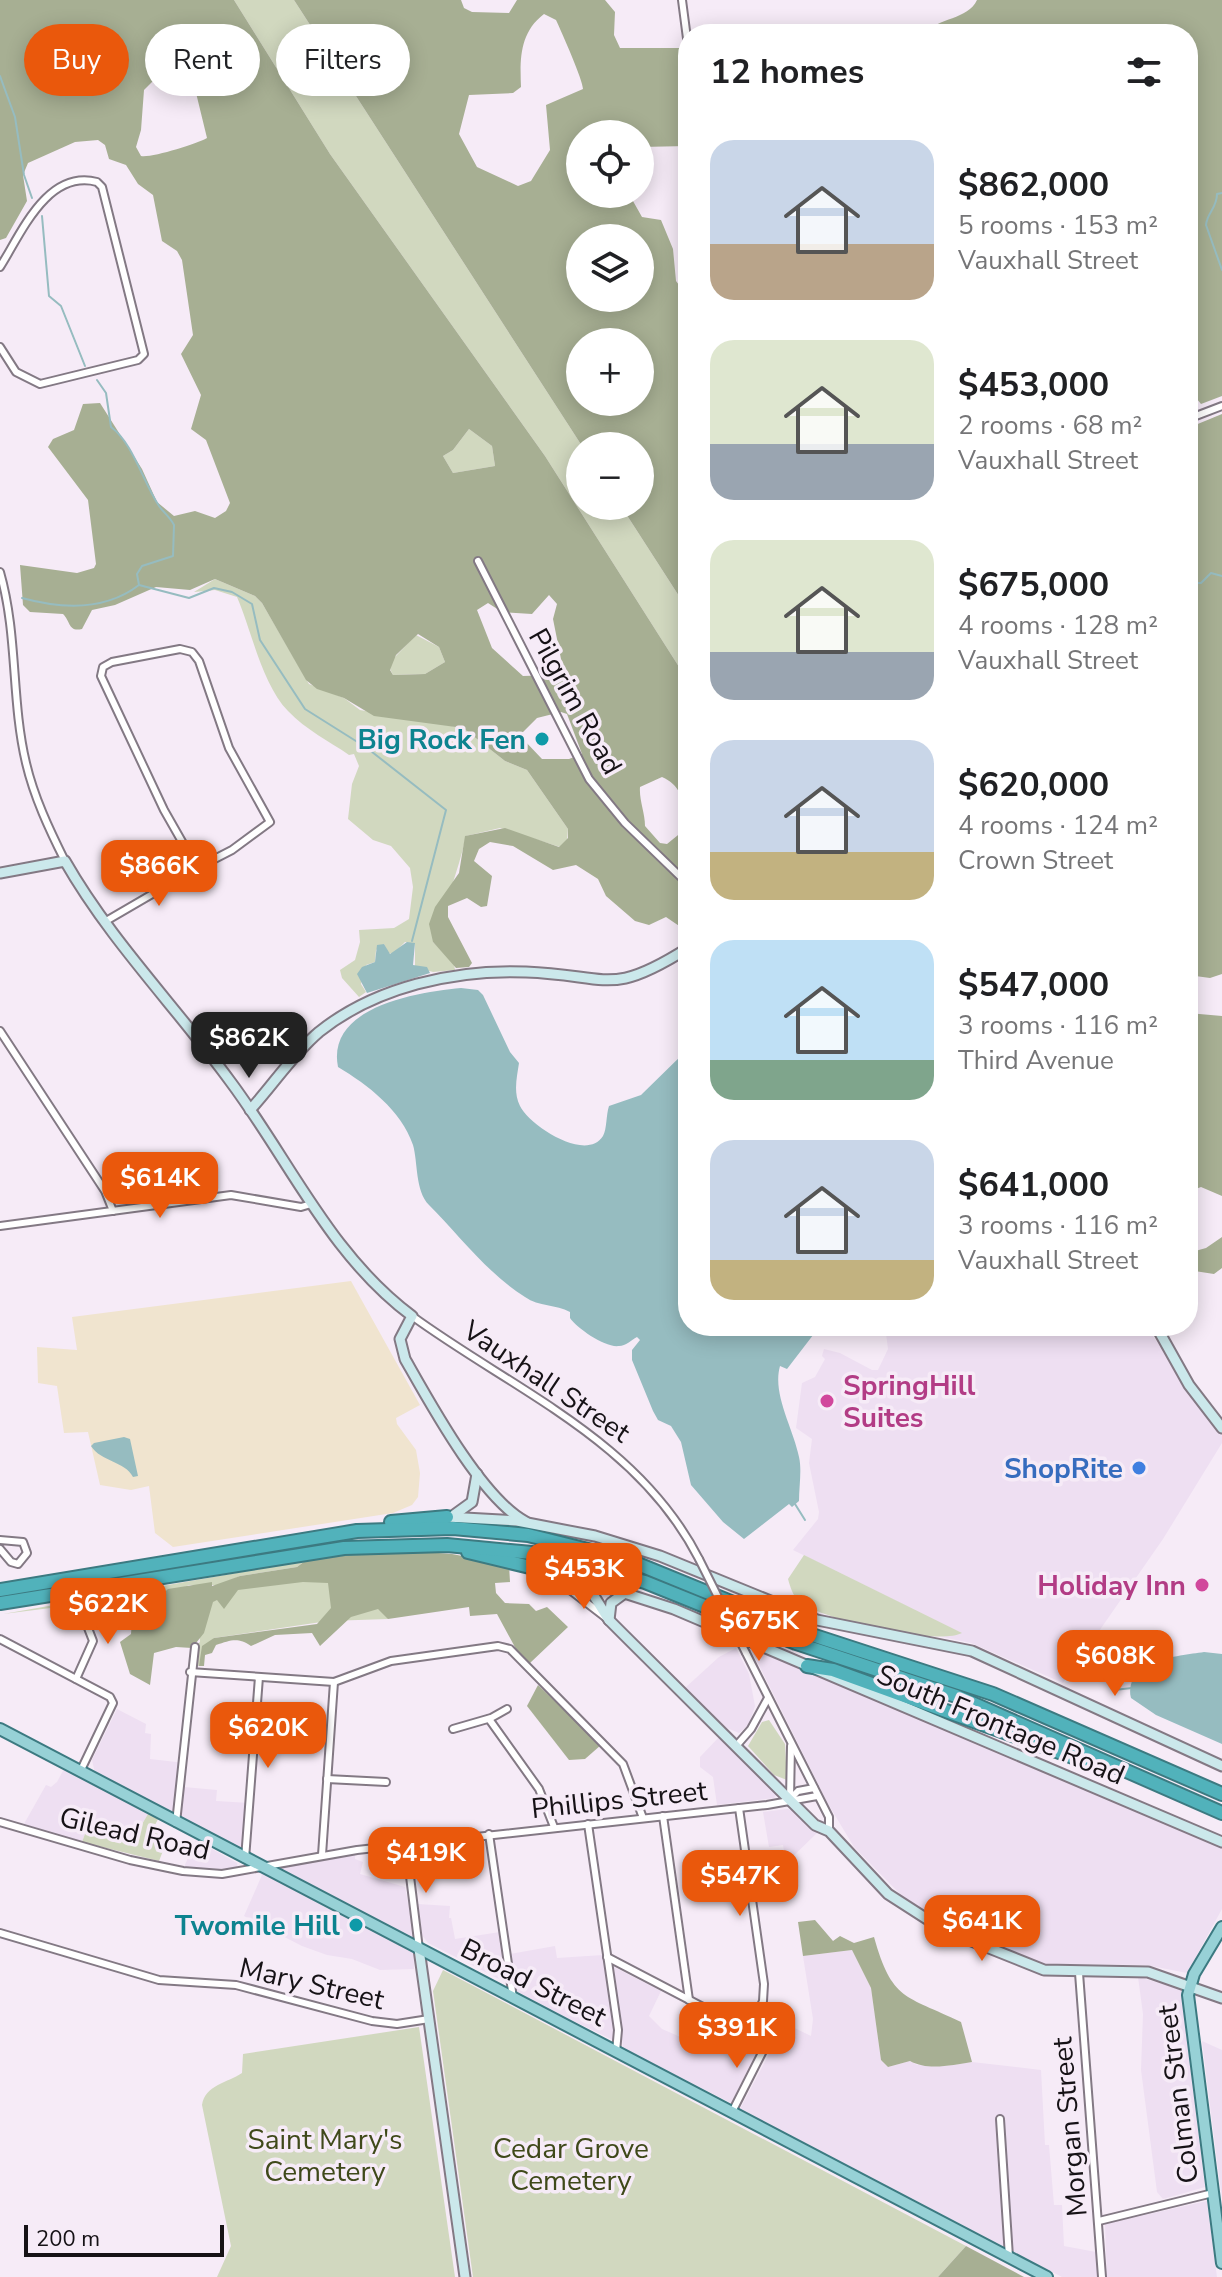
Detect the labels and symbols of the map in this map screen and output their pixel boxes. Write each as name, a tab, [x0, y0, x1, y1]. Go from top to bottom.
street label: Pilgrim Road	[519, 622, 631, 781]
place label: Big Rock Fen	[358, 721, 526, 759]
marker: Big Rock Fen	[533, 730, 551, 748]
pin: $866K	[103, 840, 215, 908]
pin: $862K	[193, 1012, 305, 1080]
pin: $614K	[104, 1152, 216, 1220]
street label: Vauxhall Street	[455, 1311, 638, 1452]
place label: SpringHill Suites	[843, 1367, 976, 1437]
marker: SpringHill Suites	[818, 1392, 836, 1410]
place label: ShopRite	[1004, 1450, 1123, 1488]
marker: ShopRite	[1130, 1459, 1148, 1477]
pin: $453K	[528, 1543, 640, 1611]
place label: Holiday Inn	[1037, 1567, 1186, 1605]
marker: Holiday Inn	[1193, 1576, 1211, 1594]
pin: $622K	[52, 1578, 164, 1646]
pin: $675K	[703, 1595, 815, 1663]
pin: $608K	[1059, 1630, 1171, 1698]
street label: South Frontage Road	[871, 1655, 1130, 1794]
pin: $620K	[212, 1702, 324, 1770]
street label: Phillips Street	[529, 1772, 709, 1828]
street label: Gilead Road	[56, 1798, 214, 1870]
pin: $419K	[370, 1827, 482, 1895]
pin: $547K	[684, 1850, 796, 1918]
pin: $641K	[926, 1895, 1038, 1963]
place label: Twomile Hill	[175, 1907, 340, 1945]
marker: Twomile Hill	[347, 1916, 365, 1934]
street label: Broad Street	[454, 1930, 613, 2036]
street label: Mary Street	[236, 1949, 388, 2019]
pin: $391K	[681, 2002, 793, 2070]
street label: Colman Street	[1148, 2002, 1208, 2186]
street label: Morgan Street	[1043, 2035, 1097, 2218]
park label: Saint Mary's Cemetery	[247, 2121, 403, 2191]
park label: Cedar Grove Cemetery	[493, 2130, 649, 2200]
scale bar	[24, 2221, 224, 2257]

